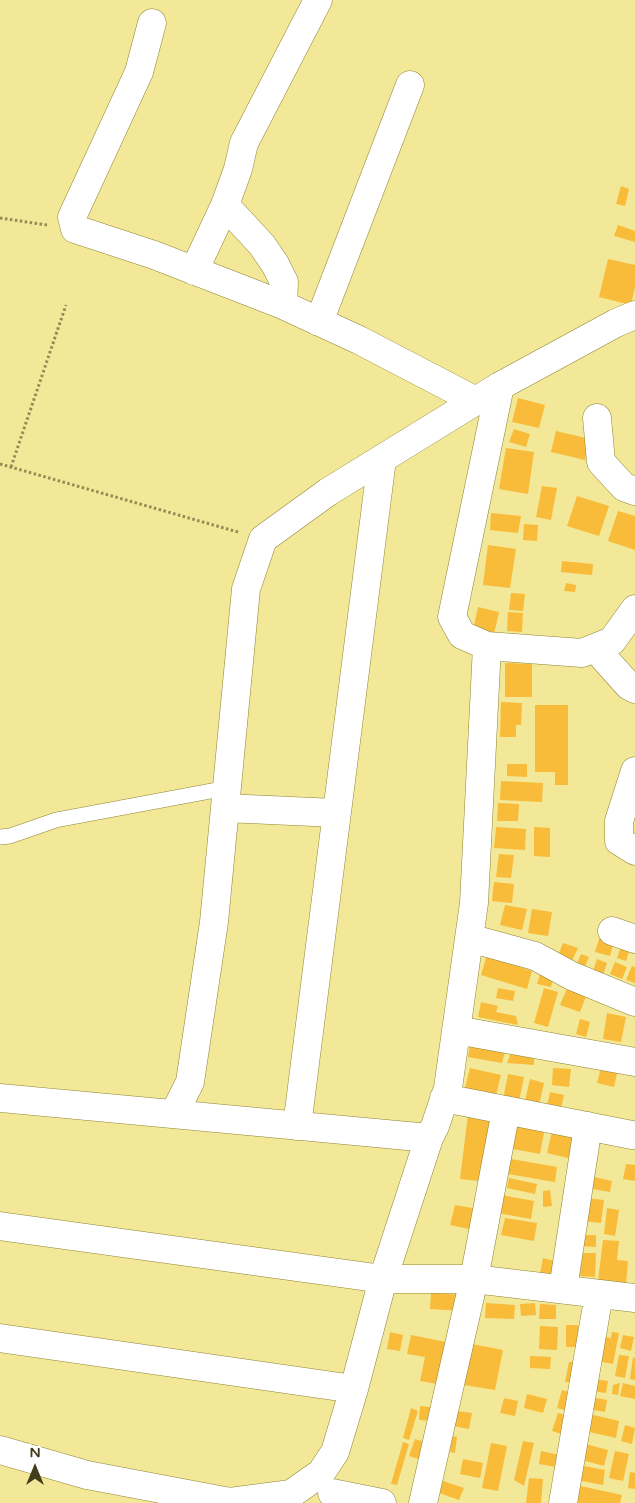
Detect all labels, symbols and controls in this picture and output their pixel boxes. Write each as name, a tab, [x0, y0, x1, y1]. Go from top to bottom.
north arrow	[10, 1443, 60, 1493]
text: N	[29, 1444, 41, 1461]

